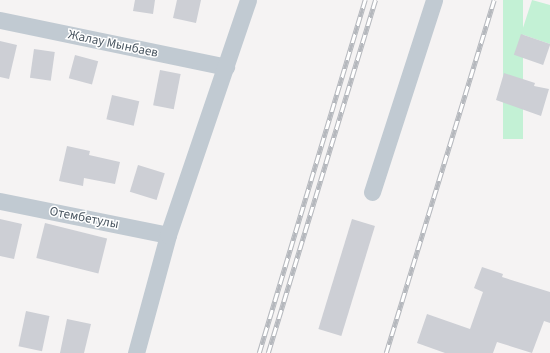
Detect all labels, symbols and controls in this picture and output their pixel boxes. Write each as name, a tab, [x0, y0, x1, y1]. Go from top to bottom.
street label: Жалау Мынбаев	[67, 27, 159, 61]
street label: Отембетулы	[48, 204, 120, 232]

